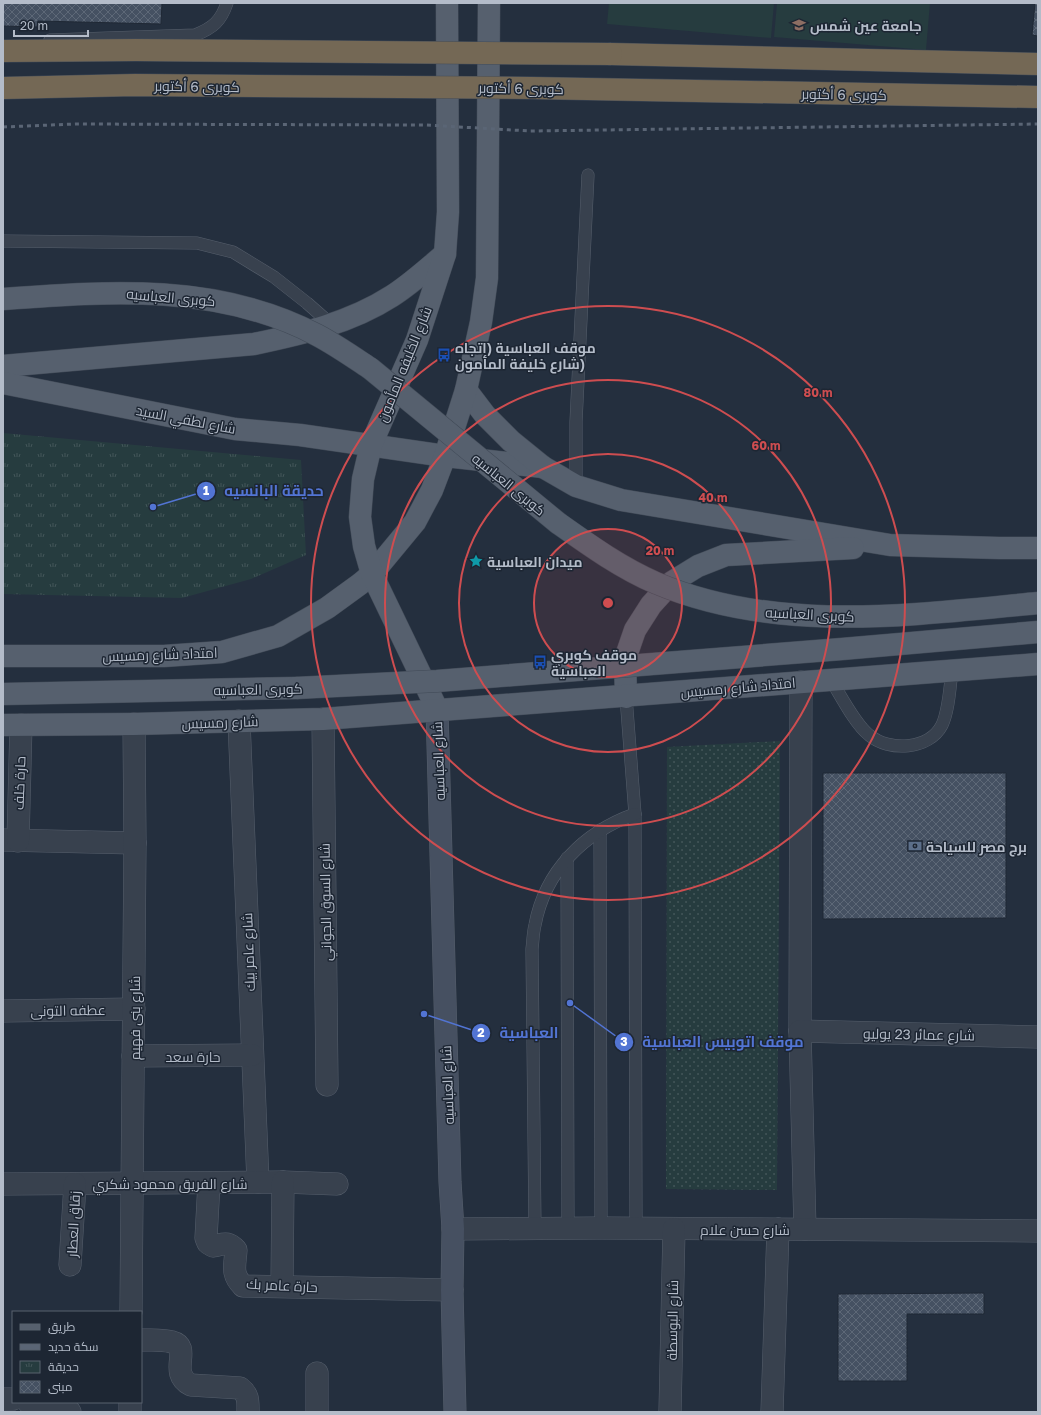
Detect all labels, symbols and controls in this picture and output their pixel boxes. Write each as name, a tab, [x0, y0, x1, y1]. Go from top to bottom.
scale bar	[14, 12, 88, 38]
school or university icon: جامعة عين شمس	[791, 17, 807, 33]
place label: جامعة عين شمس	[810, 17, 922, 35]
text: 20 m	[20, 18, 48, 33]
street label: كوبرى 6 أكتوبر	[153, 77, 240, 95]
street label: كوبرى 6 أكتوبر	[477, 79, 564, 97]
street label: كوبرى 6 أكتوبر	[800, 85, 887, 103]
street label: كوبرى العباسيه	[126, 285, 216, 309]
street label: شارع الخليفه المأمون	[373, 304, 436, 425]
place label: موقف العباسية (اتجاه شارع خليفة المأمون)	[455, 339, 596, 374]
bus stop icon: موقف العباسية (اتجاه شارع خليفة المأمون)	[436, 347, 452, 363]
text: 80 m	[804, 385, 832, 400]
street label: شارع لطفي السيد	[134, 401, 237, 441]
text: 60 m	[752, 438, 780, 453]
street label: كوبرى العباسيه	[469, 449, 549, 519]
callout: حديقة البانسيه	[196, 477, 332, 504]
text: حديقة البانسيه	[224, 481, 324, 499]
text: 1	[203, 483, 209, 498]
text: 40 m	[699, 490, 727, 505]
text: 20 m	[646, 543, 674, 558]
place icon: ميدان العباسية	[468, 553, 484, 569]
place label: ميدان العباسية	[487, 553, 582, 570]
centre of rings	[601, 596, 615, 610]
street label: كوبرى العباسيه	[765, 603, 855, 625]
street label: امتداد شارع رمسيس	[102, 643, 218, 666]
place label: موقف كوبري العباسية	[551, 646, 637, 679]
bus stop icon: موقف كوبري العباسية	[532, 654, 548, 670]
street label: امتداد شارع رمسيس	[680, 674, 796, 701]
street label: كوبرى العباسيه	[213, 680, 303, 698]
street label: شارع رمسيس	[181, 712, 259, 733]
street label: شارع العباسيه	[428, 721, 449, 801]
street label: حارة خلف	[10, 756, 28, 810]
bank icon: برج مصر للسياحة	[907, 838, 923, 854]
place label: برج مصر للسياحة	[926, 838, 1027, 857]
street label: شارع السوق الجواني	[315, 843, 339, 961]
street label: شارع عامر بيك	[238, 912, 259, 992]
street label: شارع بنى فهيم	[126, 976, 145, 1060]
street label: عطفه التونى	[30, 1001, 106, 1019]
callout: العباسية	[471, 1019, 566, 1046]
text: العباسية	[500, 1023, 558, 1041]
text: 2	[477, 1025, 485, 1040]
street label: شارع عمائر 23 يوليو	[863, 1025, 975, 1044]
callout: موقف اتوبيس العباسية	[614, 1028, 812, 1055]
text: موقف اتوبيس العباسية	[642, 1032, 804, 1051]
text: 3	[620, 1034, 628, 1049]
street label: شارع العباسيه	[437, 1045, 458, 1125]
street label: حارة سعد	[165, 1048, 221, 1065]
street label: شارع الفريق محمود شكري	[92, 1175, 248, 1196]
street label: زقاق العطار	[63, 1190, 84, 1259]
street label: شارع حسن علام	[700, 1221, 790, 1240]
street label: حارة عامر بك	[246, 1275, 318, 1295]
street label: شارع البوسطة	[663, 1280, 682, 1360]
legend	[12, 1311, 142, 1403]
text: طريق	[48, 1319, 76, 1334]
text: سكة حديد	[48, 1339, 99, 1354]
text: حديقة	[48, 1359, 79, 1374]
text: مبنى	[48, 1379, 73, 1394]

